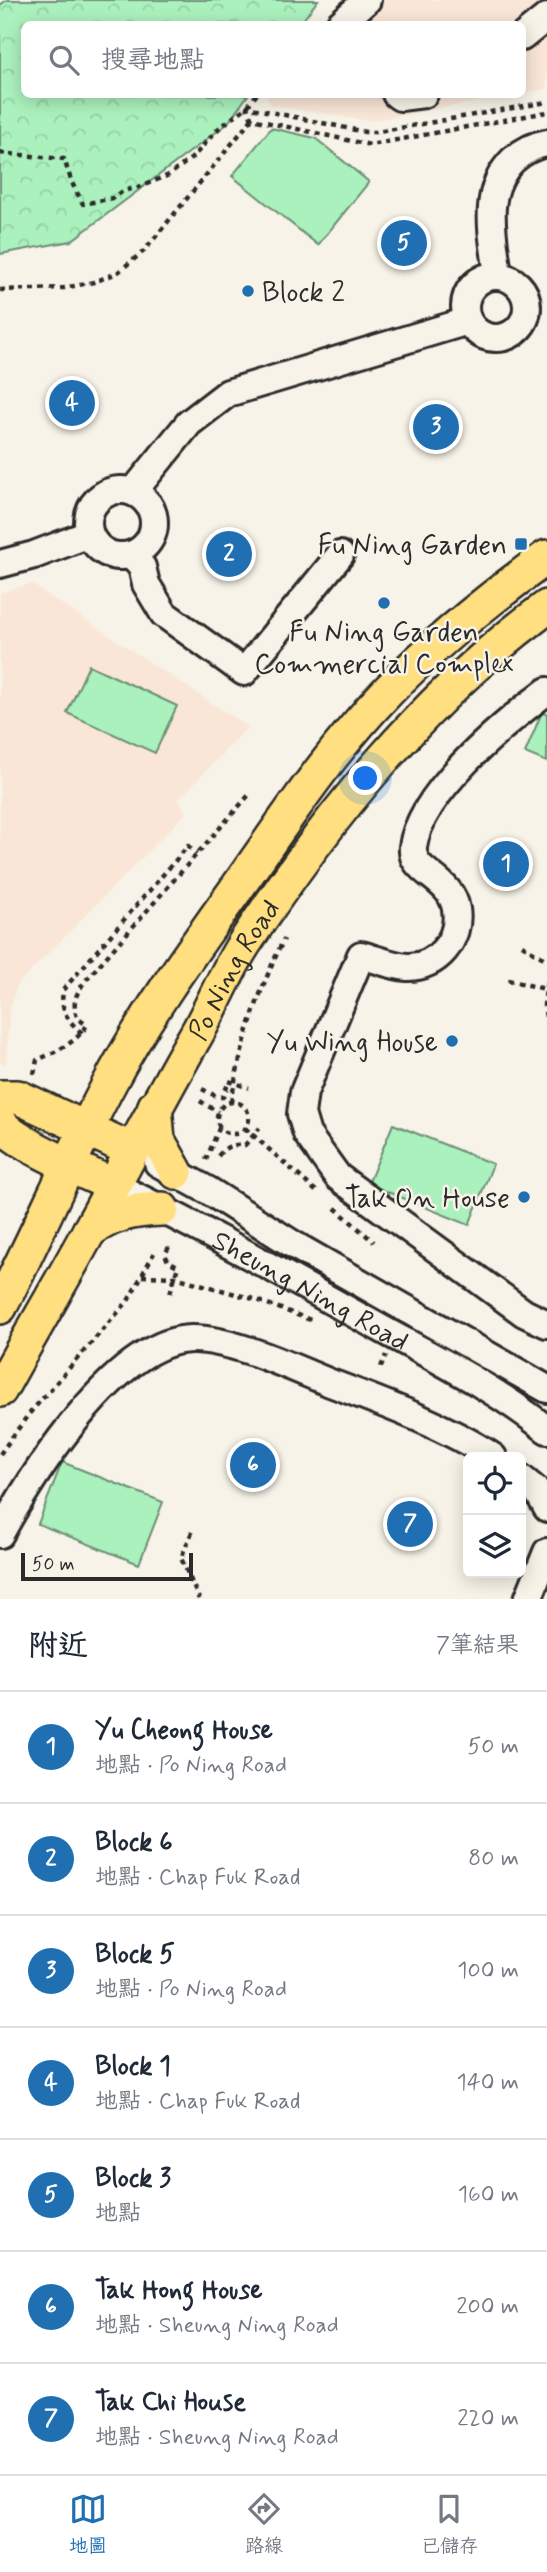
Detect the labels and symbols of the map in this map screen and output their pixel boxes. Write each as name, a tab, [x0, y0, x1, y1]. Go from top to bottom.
pin: 5	[381, 217, 427, 269]
place label: Block 2	[262, 275, 345, 312]
marker: Block 2	[240, 283, 256, 299]
pin: 4	[49, 377, 95, 429]
pin: 3	[413, 401, 459, 453]
pin: 2	[206, 528, 252, 580]
place label: Fu Ning Garden	[318, 528, 507, 565]
marker: Fu Ning Garden	[513, 536, 529, 552]
marker: Fu Ning Garden Commercial Complex	[376, 595, 392, 611]
place label: Fu Ning Garden Commercial Complex	[254, 615, 514, 684]
your location	[348, 761, 382, 795]
pin: 1	[483, 838, 529, 890]
street label: Po Ning Road	[181, 893, 290, 1048]
place label: Yu Wing House	[266, 1025, 438, 1062]
marker: Yu Wing House	[444, 1033, 460, 1049]
place label: Tak On House	[345, 1181, 510, 1218]
marker: Tak On House	[516, 1189, 532, 1205]
street label: Sheung Ning Road	[205, 1223, 414, 1361]
pin: 6	[230, 1439, 276, 1491]
pin: 7	[387, 1498, 433, 1550]
scale bar	[21, 1550, 192, 1582]

